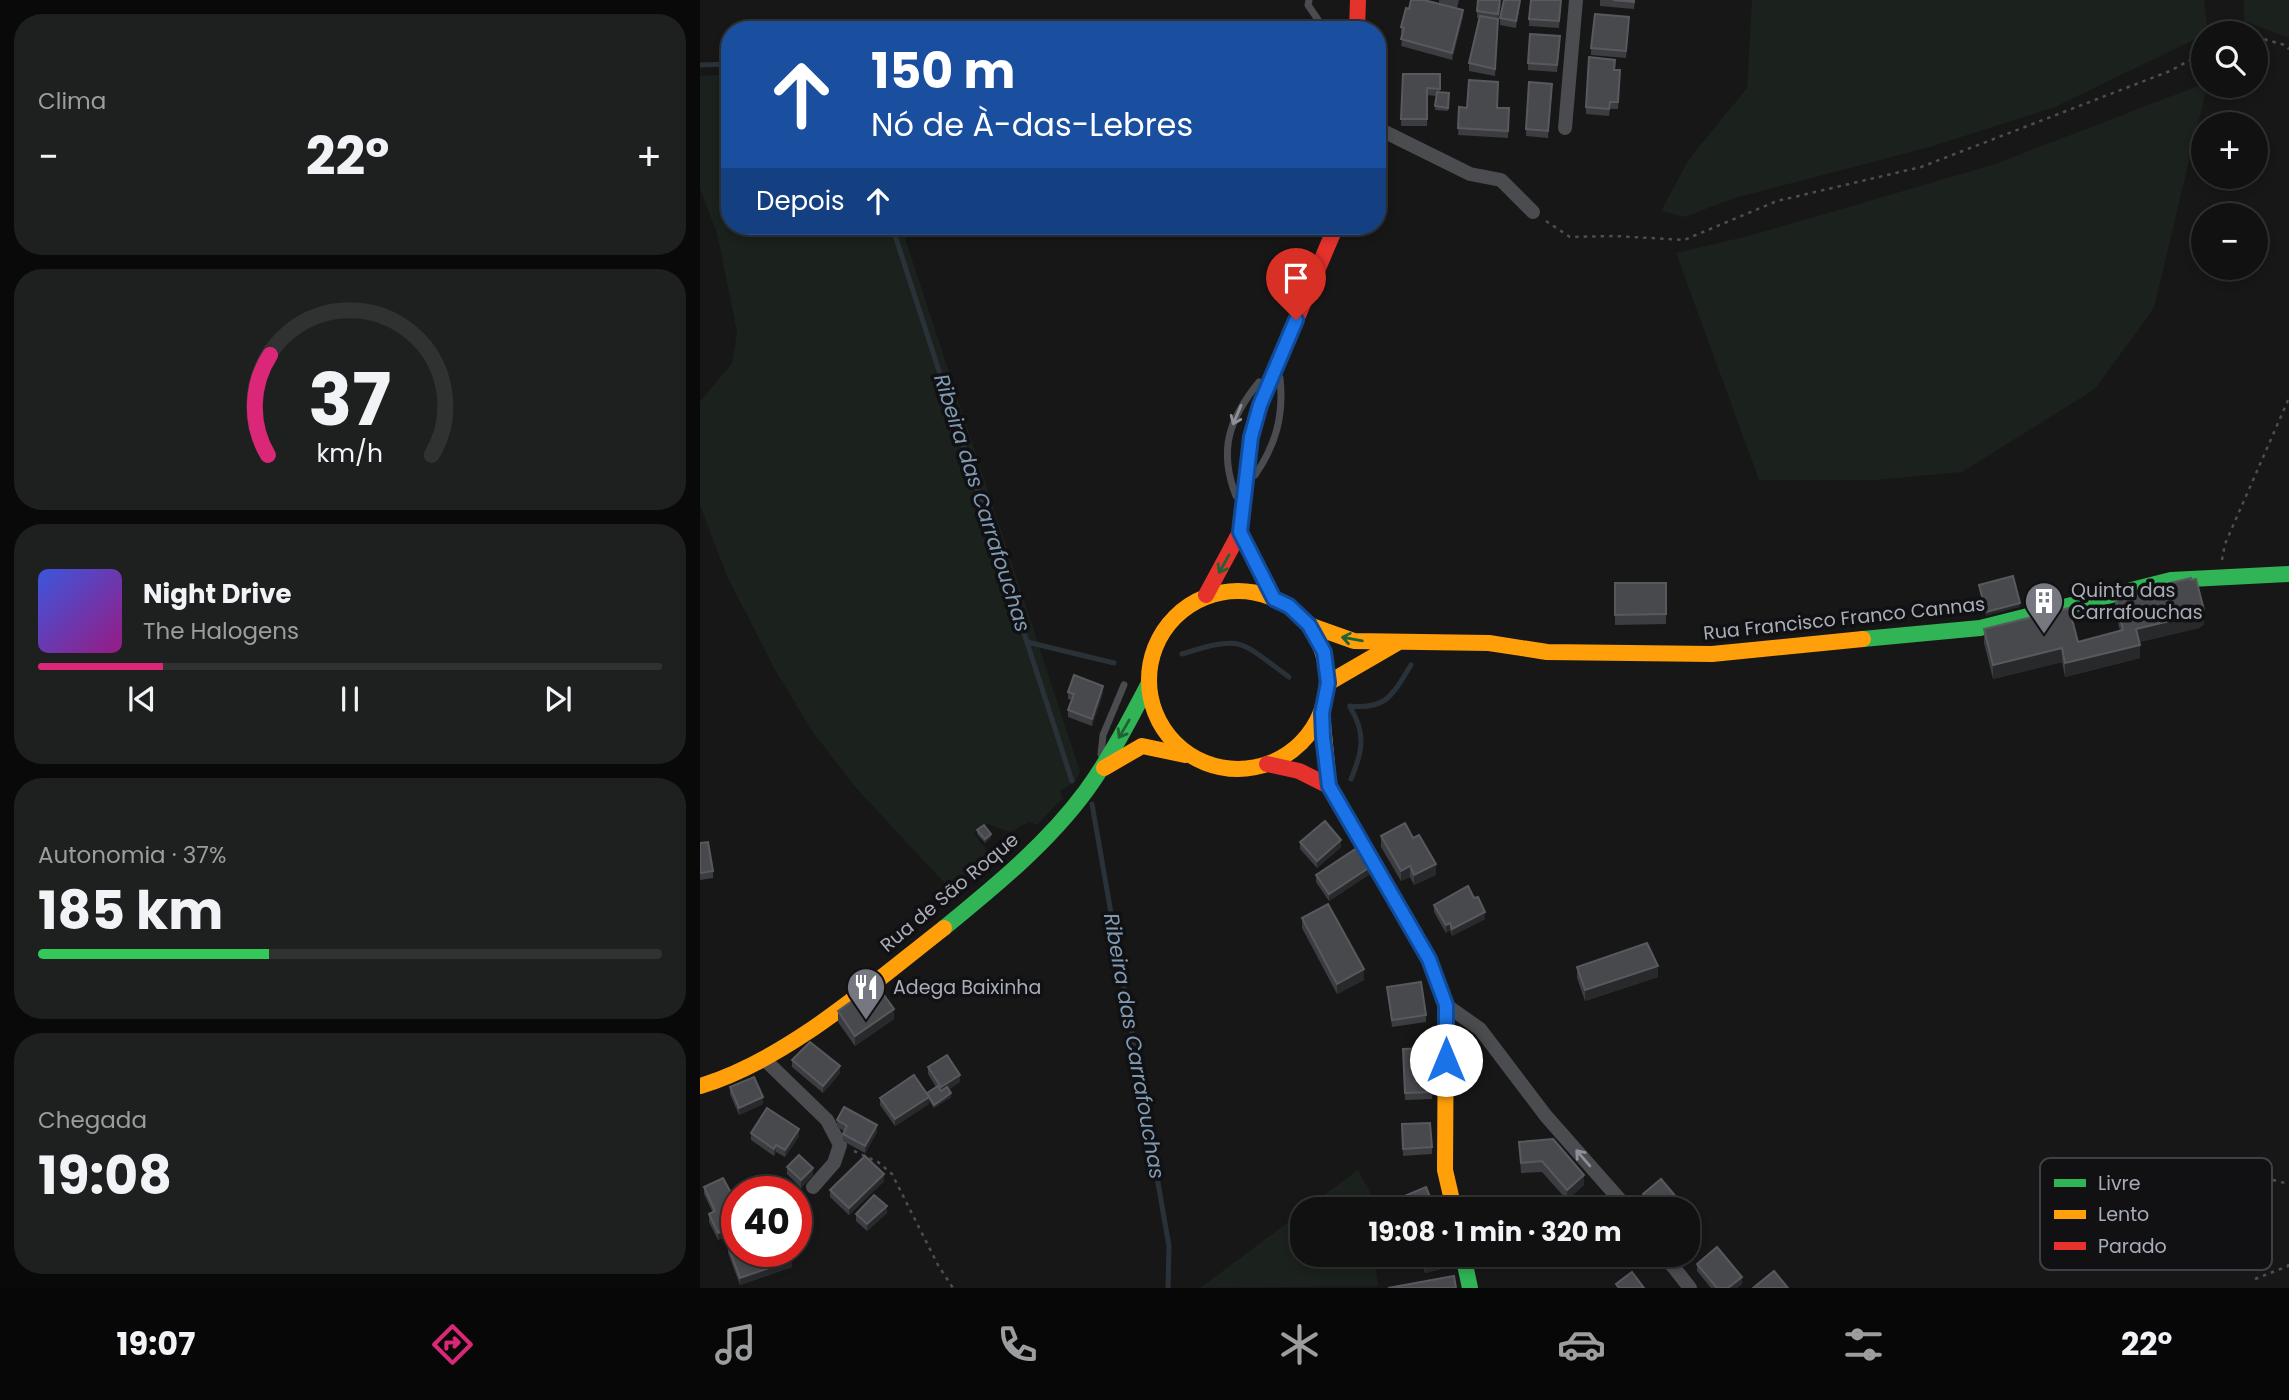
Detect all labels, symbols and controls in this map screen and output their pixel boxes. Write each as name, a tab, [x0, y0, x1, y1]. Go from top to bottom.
map controls	[2191, 21, 2268, 280]
button: search	[2191, 21, 2268, 98]
text: 150 m	[871, 37, 1016, 105]
icon: ahead	[756, 49, 847, 140]
text: Clima	[38, 85, 106, 117]
text: Nó de À-das-Lebres	[871, 102, 1193, 147]
button: +	[2191, 112, 2268, 189]
text: 22°	[306, 120, 389, 193]
text: −	[38, 130, 59, 183]
text: +	[636, 130, 662, 183]
icon: ahead	[859, 182, 897, 220]
text: Depois	[756, 183, 845, 219]
button: −	[2191, 203, 2268, 280]
pin	[1266, 248, 1326, 320]
icon: arrive	[1277, 259, 1315, 297]
text: 37	[309, 350, 392, 451]
water label: Ribeira das Carrafouchas	[927, 370, 1038, 636]
one-way arrow	[1230, 403, 1243, 425]
text: km/h	[317, 436, 383, 471]
one-way arrow	[1217, 554, 1231, 574]
text: Night Drive	[143, 576, 291, 612]
place label: Quinta das Carrafouchas	[2071, 577, 2203, 626]
building icon: Quinta das Carrafouchas	[2023, 580, 2065, 635]
street label: Rua Francisco Franco Cannas	[1702, 590, 1986, 647]
text: The Halogens	[143, 615, 299, 647]
one-way arrow	[1341, 632, 1364, 645]
icon: previous	[123, 680, 161, 718]
icon: pause	[331, 680, 369, 718]
icon: next	[539, 680, 577, 718]
one-way arrow	[1117, 718, 1130, 739]
street label: Rua de São Roque	[874, 826, 1024, 958]
text: Autonomia · 37%	[38, 839, 226, 871]
text: 185 km	[38, 874, 223, 947]
water label: Ribeira das Carrafouchas	[1097, 911, 1172, 1181]
restaurant icon: Adega Baixinha	[845, 966, 887, 1021]
place label: Adega Baixinha	[893, 974, 1041, 1001]
position arrow	[1409, 1023, 1483, 1097]
text: Chegada	[38, 1104, 147, 1136]
text: 19:08	[38, 1139, 172, 1212]
one-way arrow	[1575, 1149, 1591, 1167]
legend	[2040, 1158, 2272, 1270]
text: Livre	[2098, 1170, 2140, 1197]
speed limit sign: 40	[721, 1176, 812, 1267]
text: Lento	[2098, 1201, 2149, 1228]
text: 19:08 · 1 min · 320 m	[1368, 1214, 1622, 1250]
text: Parado	[2098, 1233, 2167, 1260]
icon: directions	[428, 1320, 477, 1369]
icon: music	[711, 1320, 760, 1369]
icon: phone	[993, 1320, 1042, 1369]
icon: climate	[1275, 1320, 1324, 1369]
icon: car	[1557, 1320, 1606, 1369]
icon: filters	[1839, 1320, 1888, 1369]
text: 19:07	[117, 1321, 195, 1366]
text: 22°	[2121, 1321, 2172, 1366]

